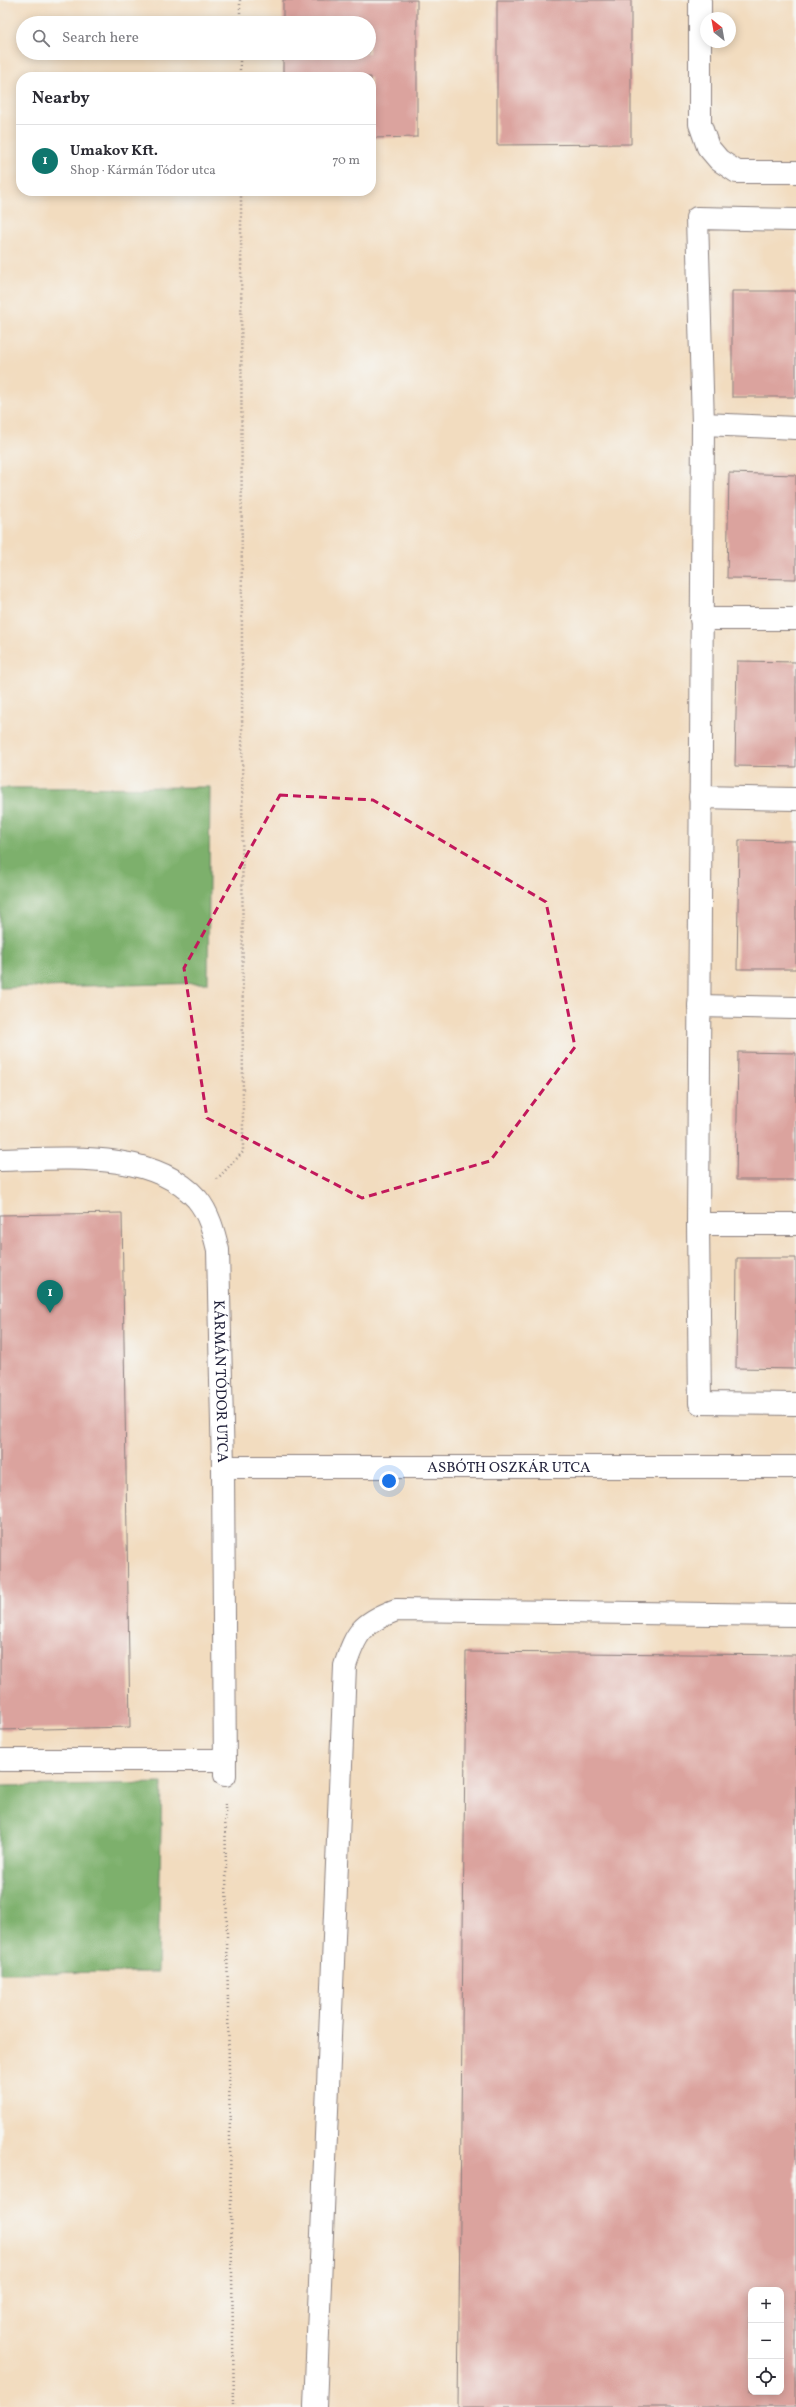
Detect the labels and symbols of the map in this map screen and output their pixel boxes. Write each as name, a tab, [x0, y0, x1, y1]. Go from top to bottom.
north arrow	[700, 12, 736, 48]
pin: 1	[37, 1280, 63, 1313]
street label: KÁRMÁN TÓDOR UTCA	[207, 1300, 232, 1463]
street label: ASBÓTH OSZKÁR UTCA	[427, 1458, 591, 1479]
your location	[379, 1471, 399, 1491]

